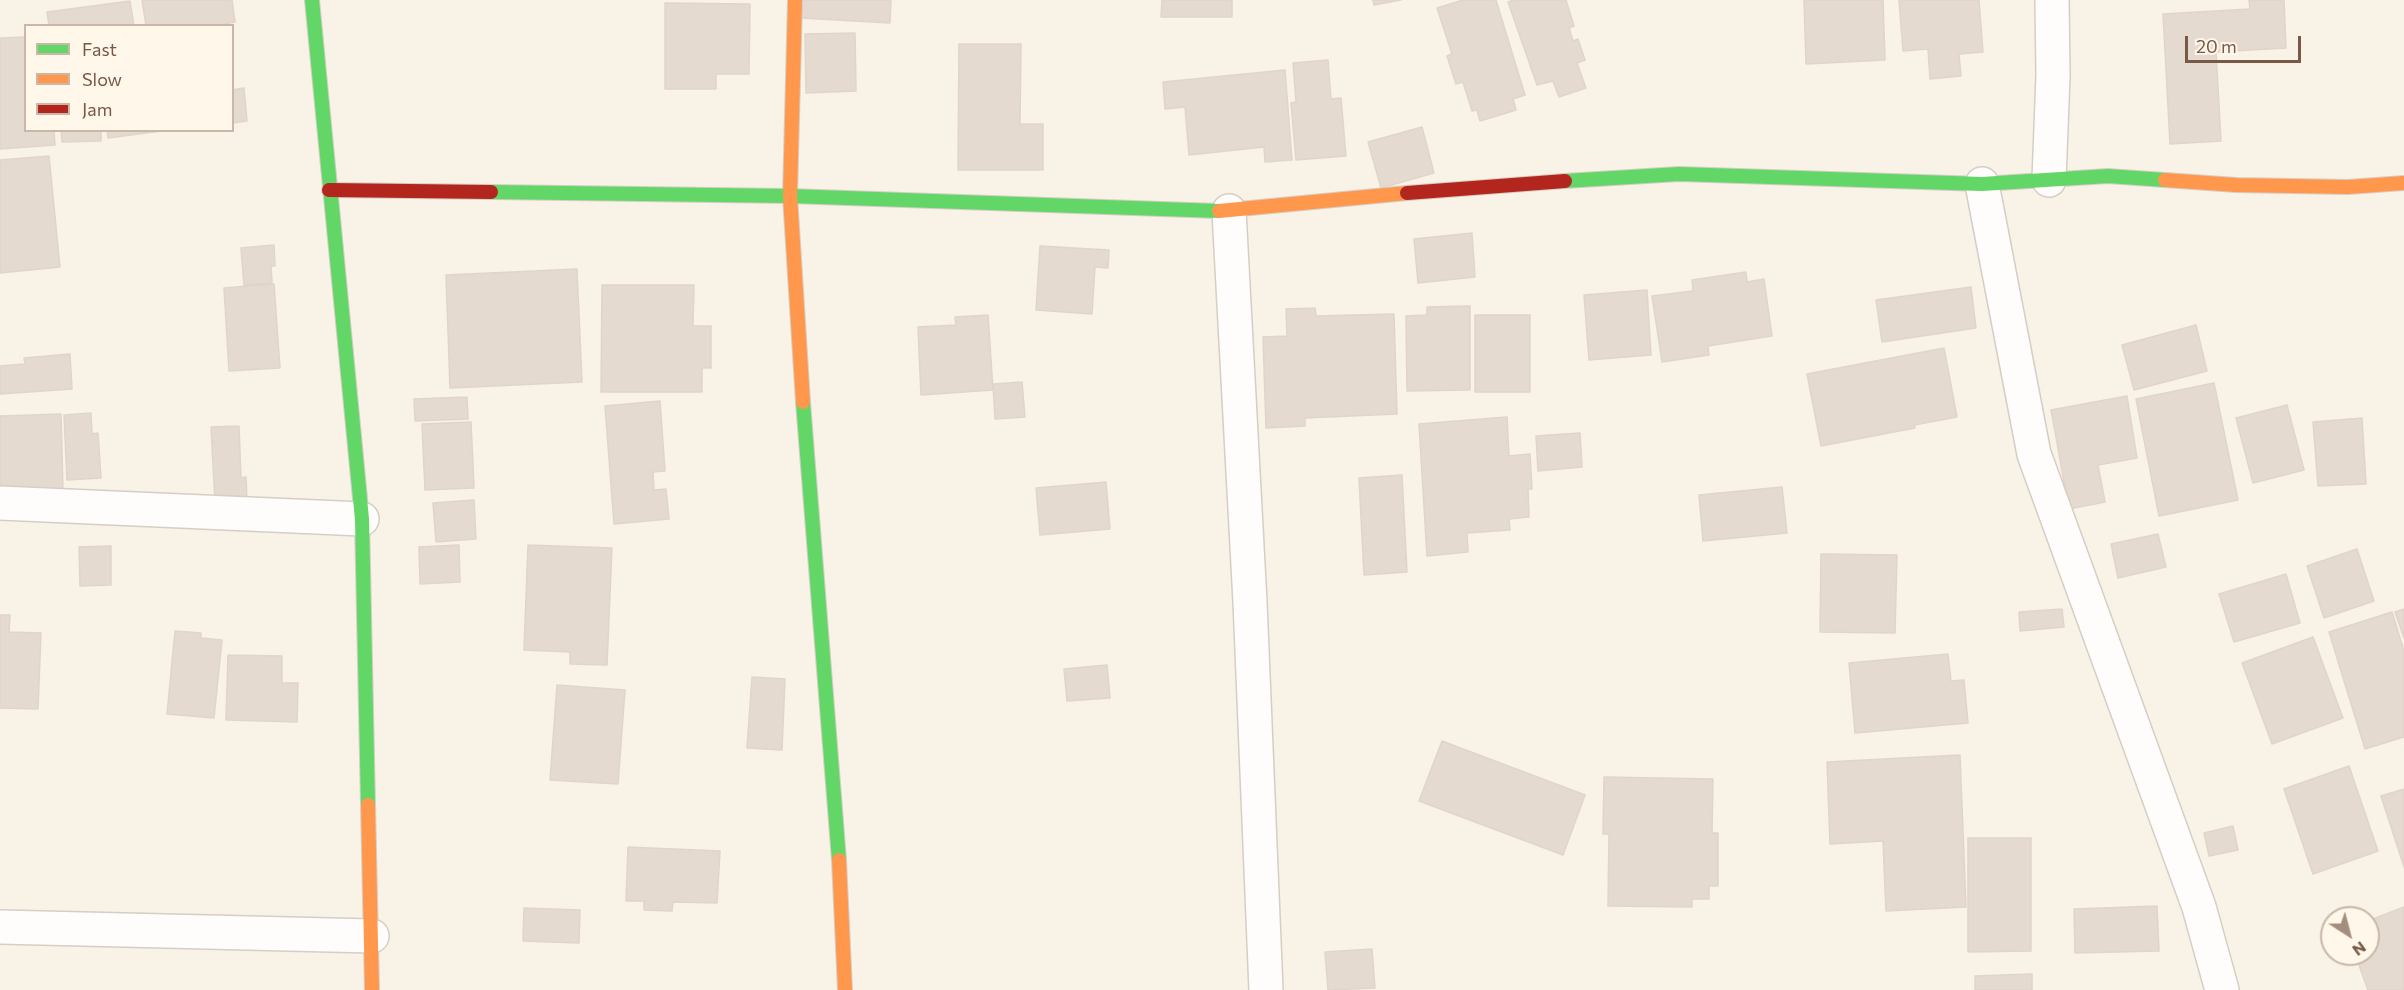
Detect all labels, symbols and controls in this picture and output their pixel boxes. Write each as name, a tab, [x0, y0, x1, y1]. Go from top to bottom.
legend	[24, 24, 234, 132]
scale bar	[2188, 24, 2304, 62]
text: 20 m	[2196, 35, 2237, 57]
text: Fast	[82, 38, 117, 60]
text: Slow	[82, 68, 122, 90]
text: Jam	[82, 98, 112, 120]
north arrow	[2320, 906, 2380, 966]
text: N	[2349, 938, 2370, 961]

